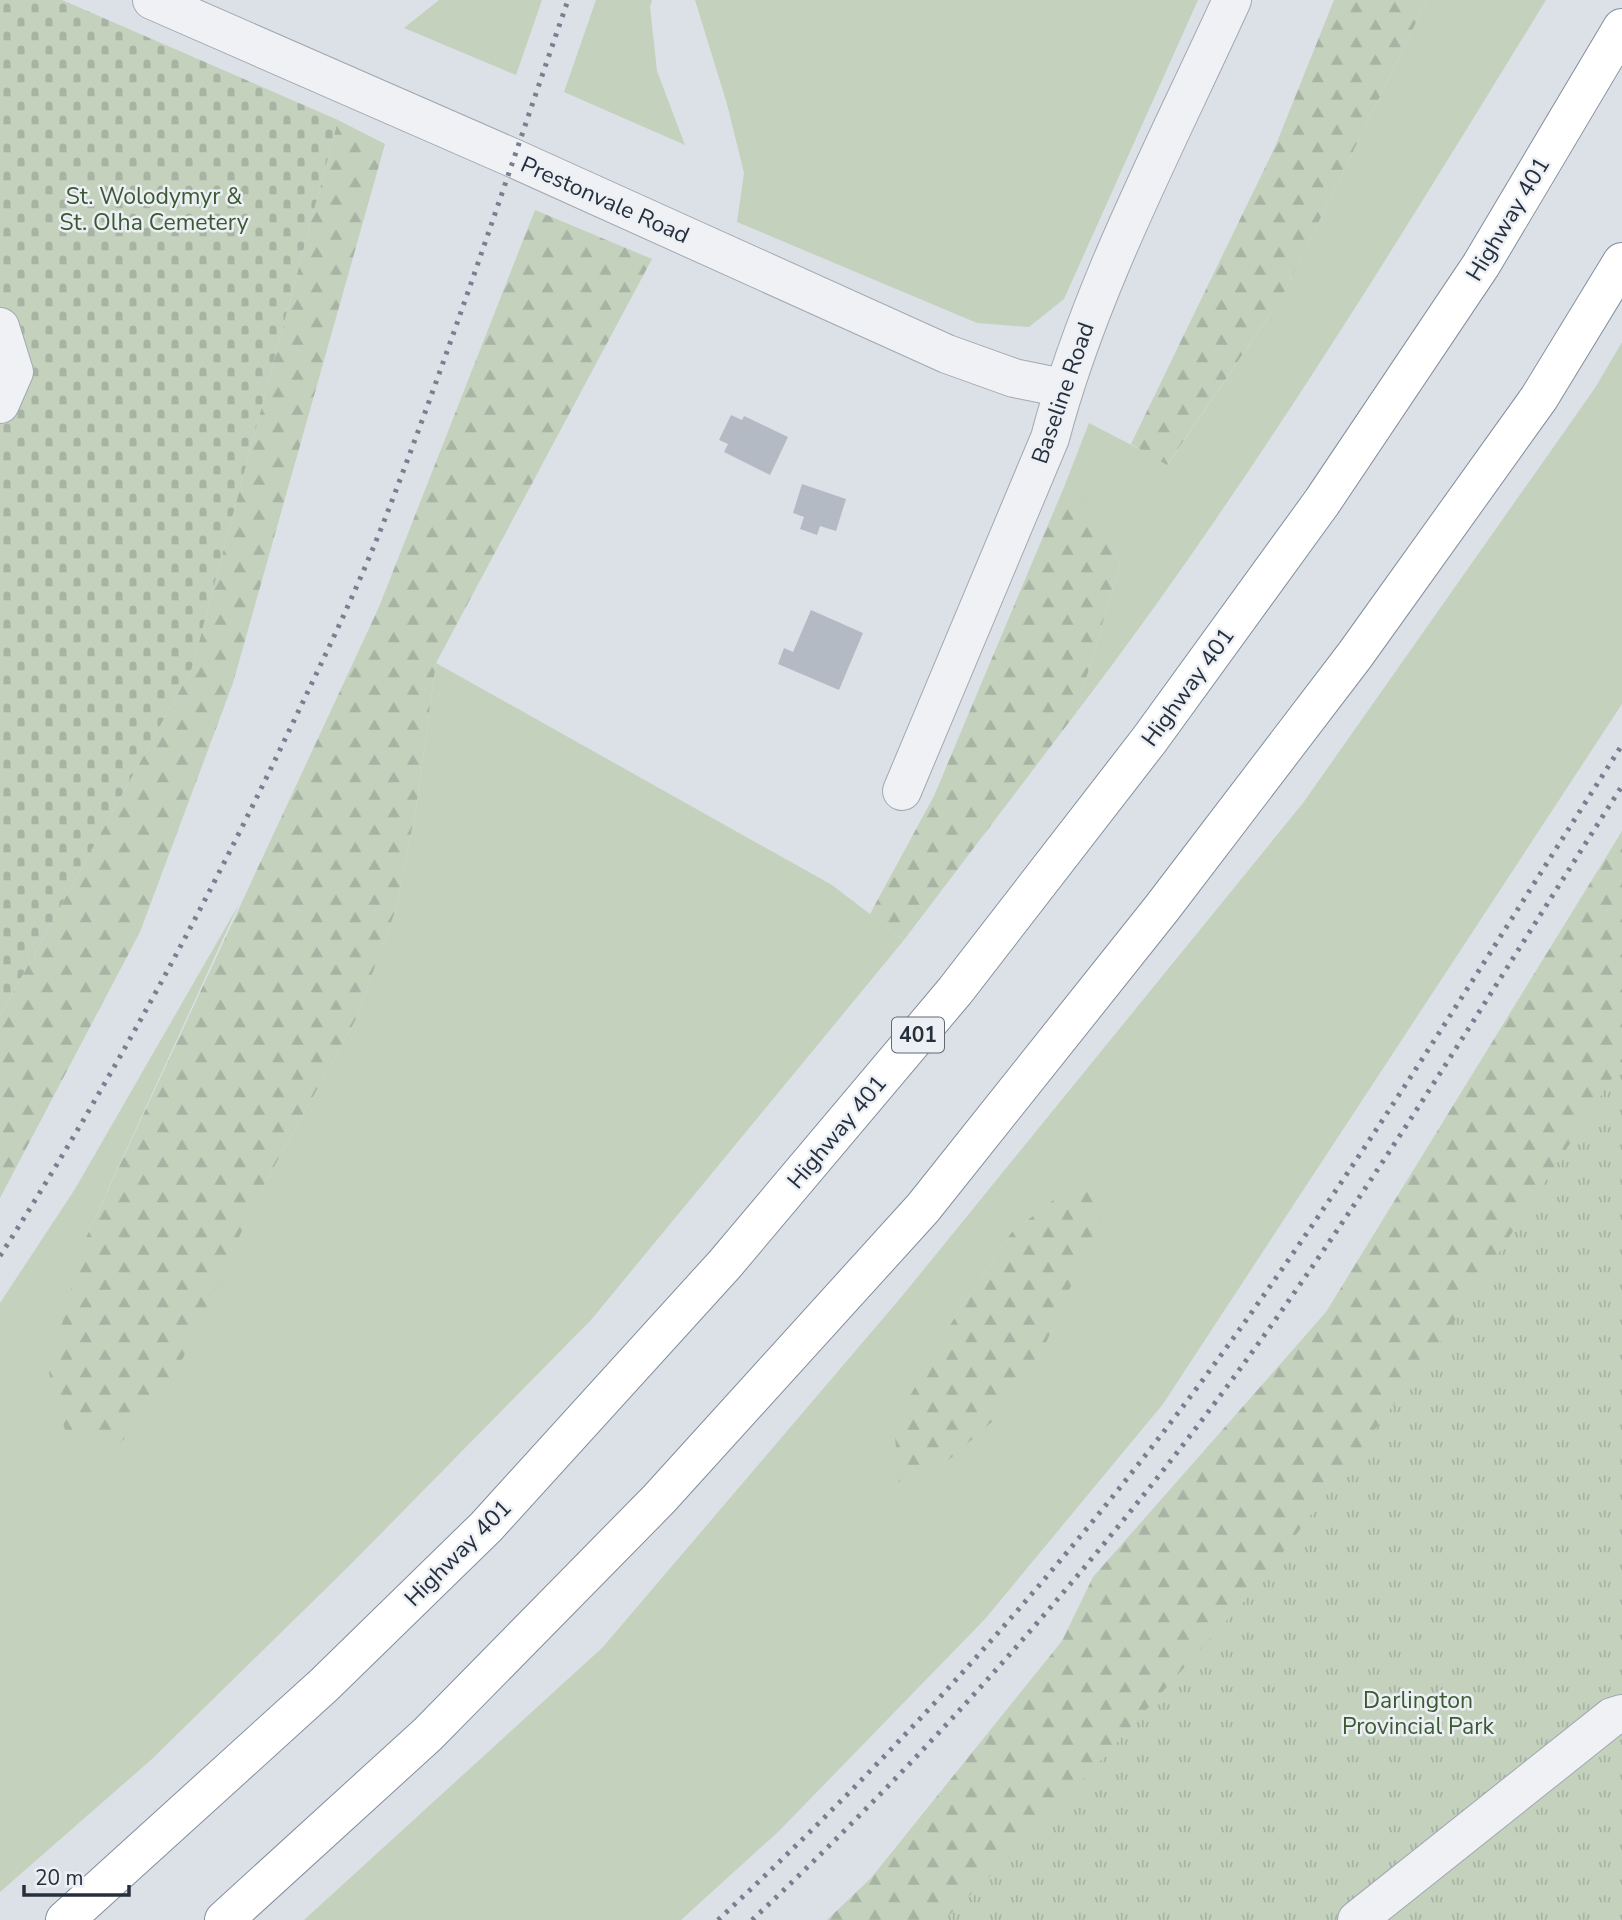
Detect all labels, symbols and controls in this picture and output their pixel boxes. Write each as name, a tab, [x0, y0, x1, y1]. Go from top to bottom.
street label: Prestonvale Road	[516, 149, 694, 251]
street label: Highway 401	[1459, 151, 1557, 287]
park label: St. Wolodymyr & St. Olha Cemetery	[60, 181, 249, 238]
street label: Baseline Road	[1024, 318, 1102, 468]
street label: Highway 401	[1134, 621, 1242, 753]
road number: 401	[892, 1018, 944, 1052]
street label: Highway 401	[780, 1069, 894, 1195]
street label: Highway 401	[398, 1493, 518, 1613]
park label: Darlington Provincial Park	[1342, 1685, 1495, 1742]
scale bar	[24, 1854, 130, 1898]
text: 20 m	[35, 1864, 84, 1892]

